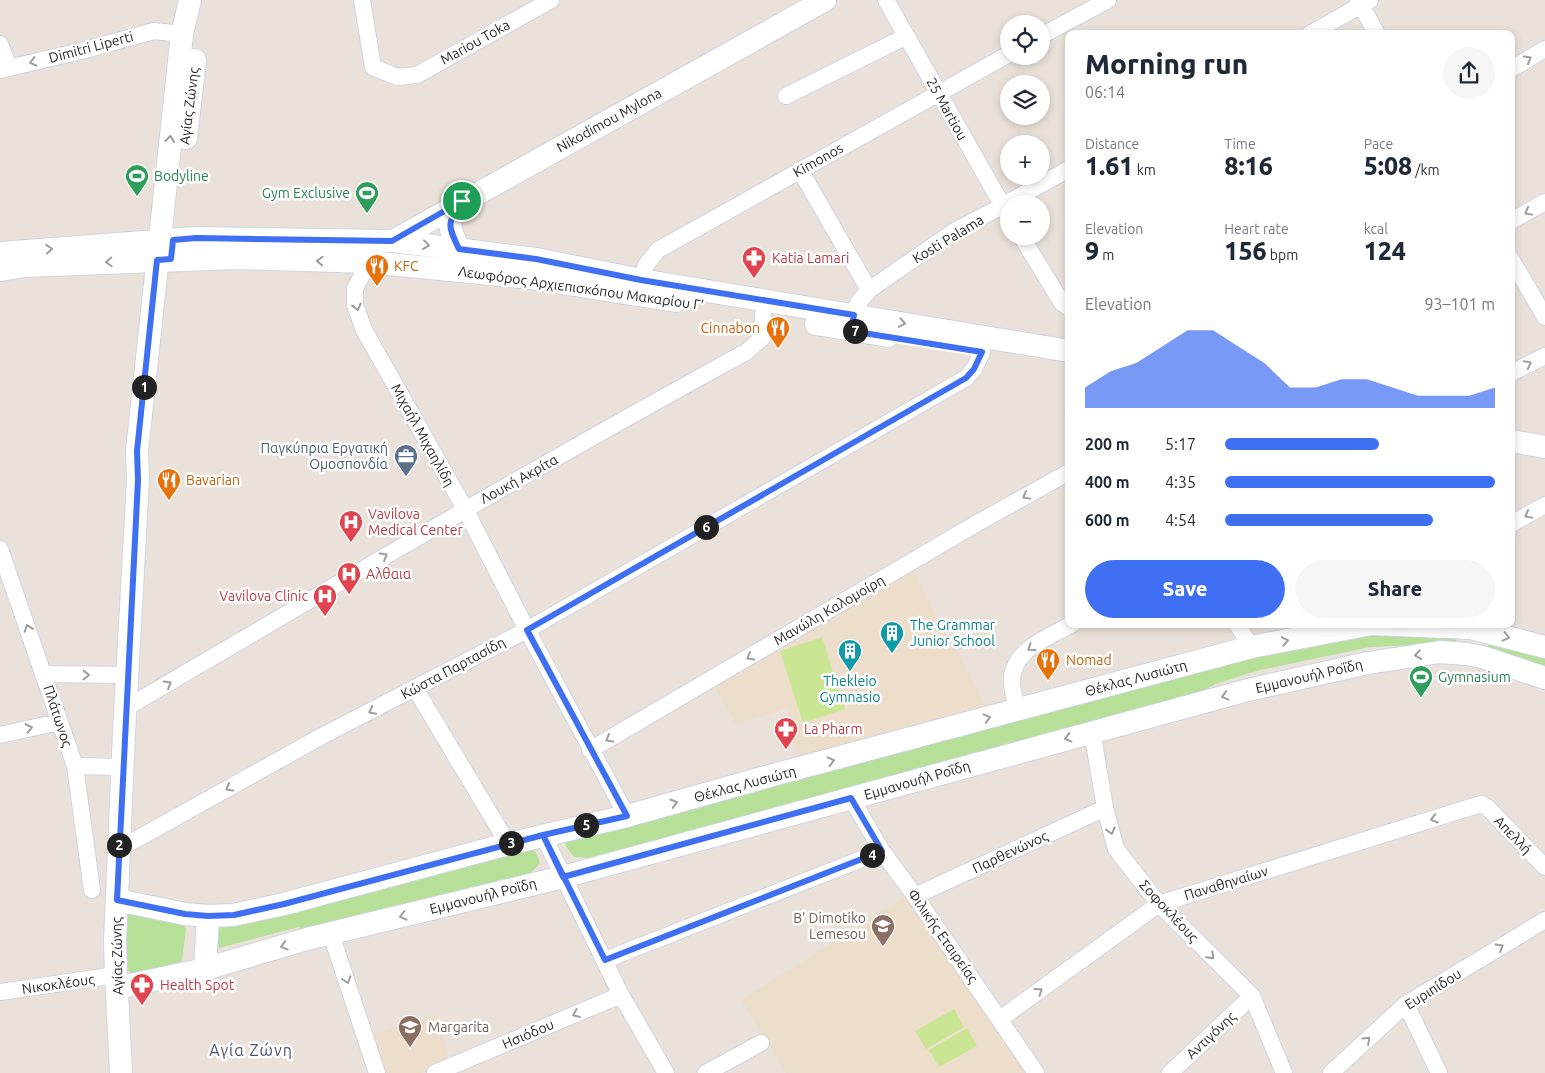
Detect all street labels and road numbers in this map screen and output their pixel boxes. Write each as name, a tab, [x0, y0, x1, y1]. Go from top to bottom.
street label: Mariou Toka	[437, 16, 513, 68]
street label: Dimitri Liperti	[47, 28, 135, 66]
street label: Αγίας Ζώνης	[176, 66, 202, 146]
street label: 25 Martiou	[923, 75, 971, 143]
street label: Nikodimou Mylona	[554, 85, 664, 155]
street label: Kimonos	[790, 140, 846, 180]
street label: Kosti Palama	[909, 211, 987, 267]
street label: Λεωφόρος Αρχιεπισκόπου Μακαρίου Γ’	[457, 263, 705, 313]
street label: Μιχαήλ Μιχαηλίδη	[388, 381, 458, 489]
street label: Λουκή Ακρίτα	[477, 451, 561, 507]
street label: Μανώλη Καλομοίρη	[771, 572, 887, 648]
street label: Κώστα Παρτασίδη	[398, 634, 508, 702]
street label: Εμμανουήλ Ροΐδη	[1254, 656, 1364, 696]
street label: Θέκλας Λυσιώτη	[1083, 657, 1189, 699]
street label: Πλάτωνος	[40, 683, 76, 750]
street label: Εμμανουήλ Ροΐδη	[862, 757, 972, 803]
street label: Θέκλας Λυσιώτη	[692, 763, 798, 805]
street label: Απελλή	[1491, 813, 1535, 857]
street label: Παρθενώνος	[970, 827, 1051, 876]
street label: Παναθηναίων	[1182, 863, 1270, 903]
street label: Εμμανουήλ Ροΐδη	[428, 875, 538, 917]
street label: Σοφοκλέους	[1136, 877, 1202, 946]
street label: Φιλικής Εταιρείας	[905, 886, 982, 987]
street label: Αγίας Ζώνης	[108, 916, 126, 995]
street label: Ευριπίδου	[1402, 965, 1464, 1013]
street label: Νικοκλέους	[21, 971, 96, 997]
street label: Αντιγόνης	[1183, 1008, 1239, 1062]
street label: Ησιόδου	[500, 1016, 556, 1052]

